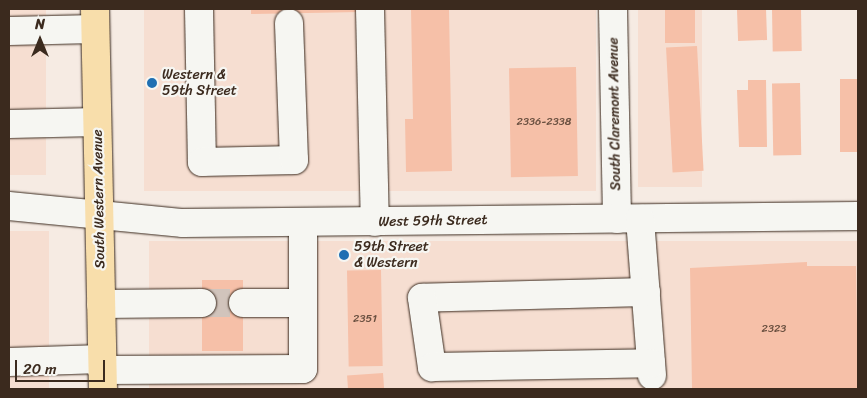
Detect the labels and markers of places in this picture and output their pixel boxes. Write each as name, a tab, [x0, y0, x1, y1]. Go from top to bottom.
place label: Western & 59th Street	[162, 67, 237, 100]
marker: Western & 59th Street	[146, 77, 158, 89]
place label: 59th Street & Western	[354, 239, 429, 272]
marker: 59th Street & Western	[338, 249, 350, 261]

